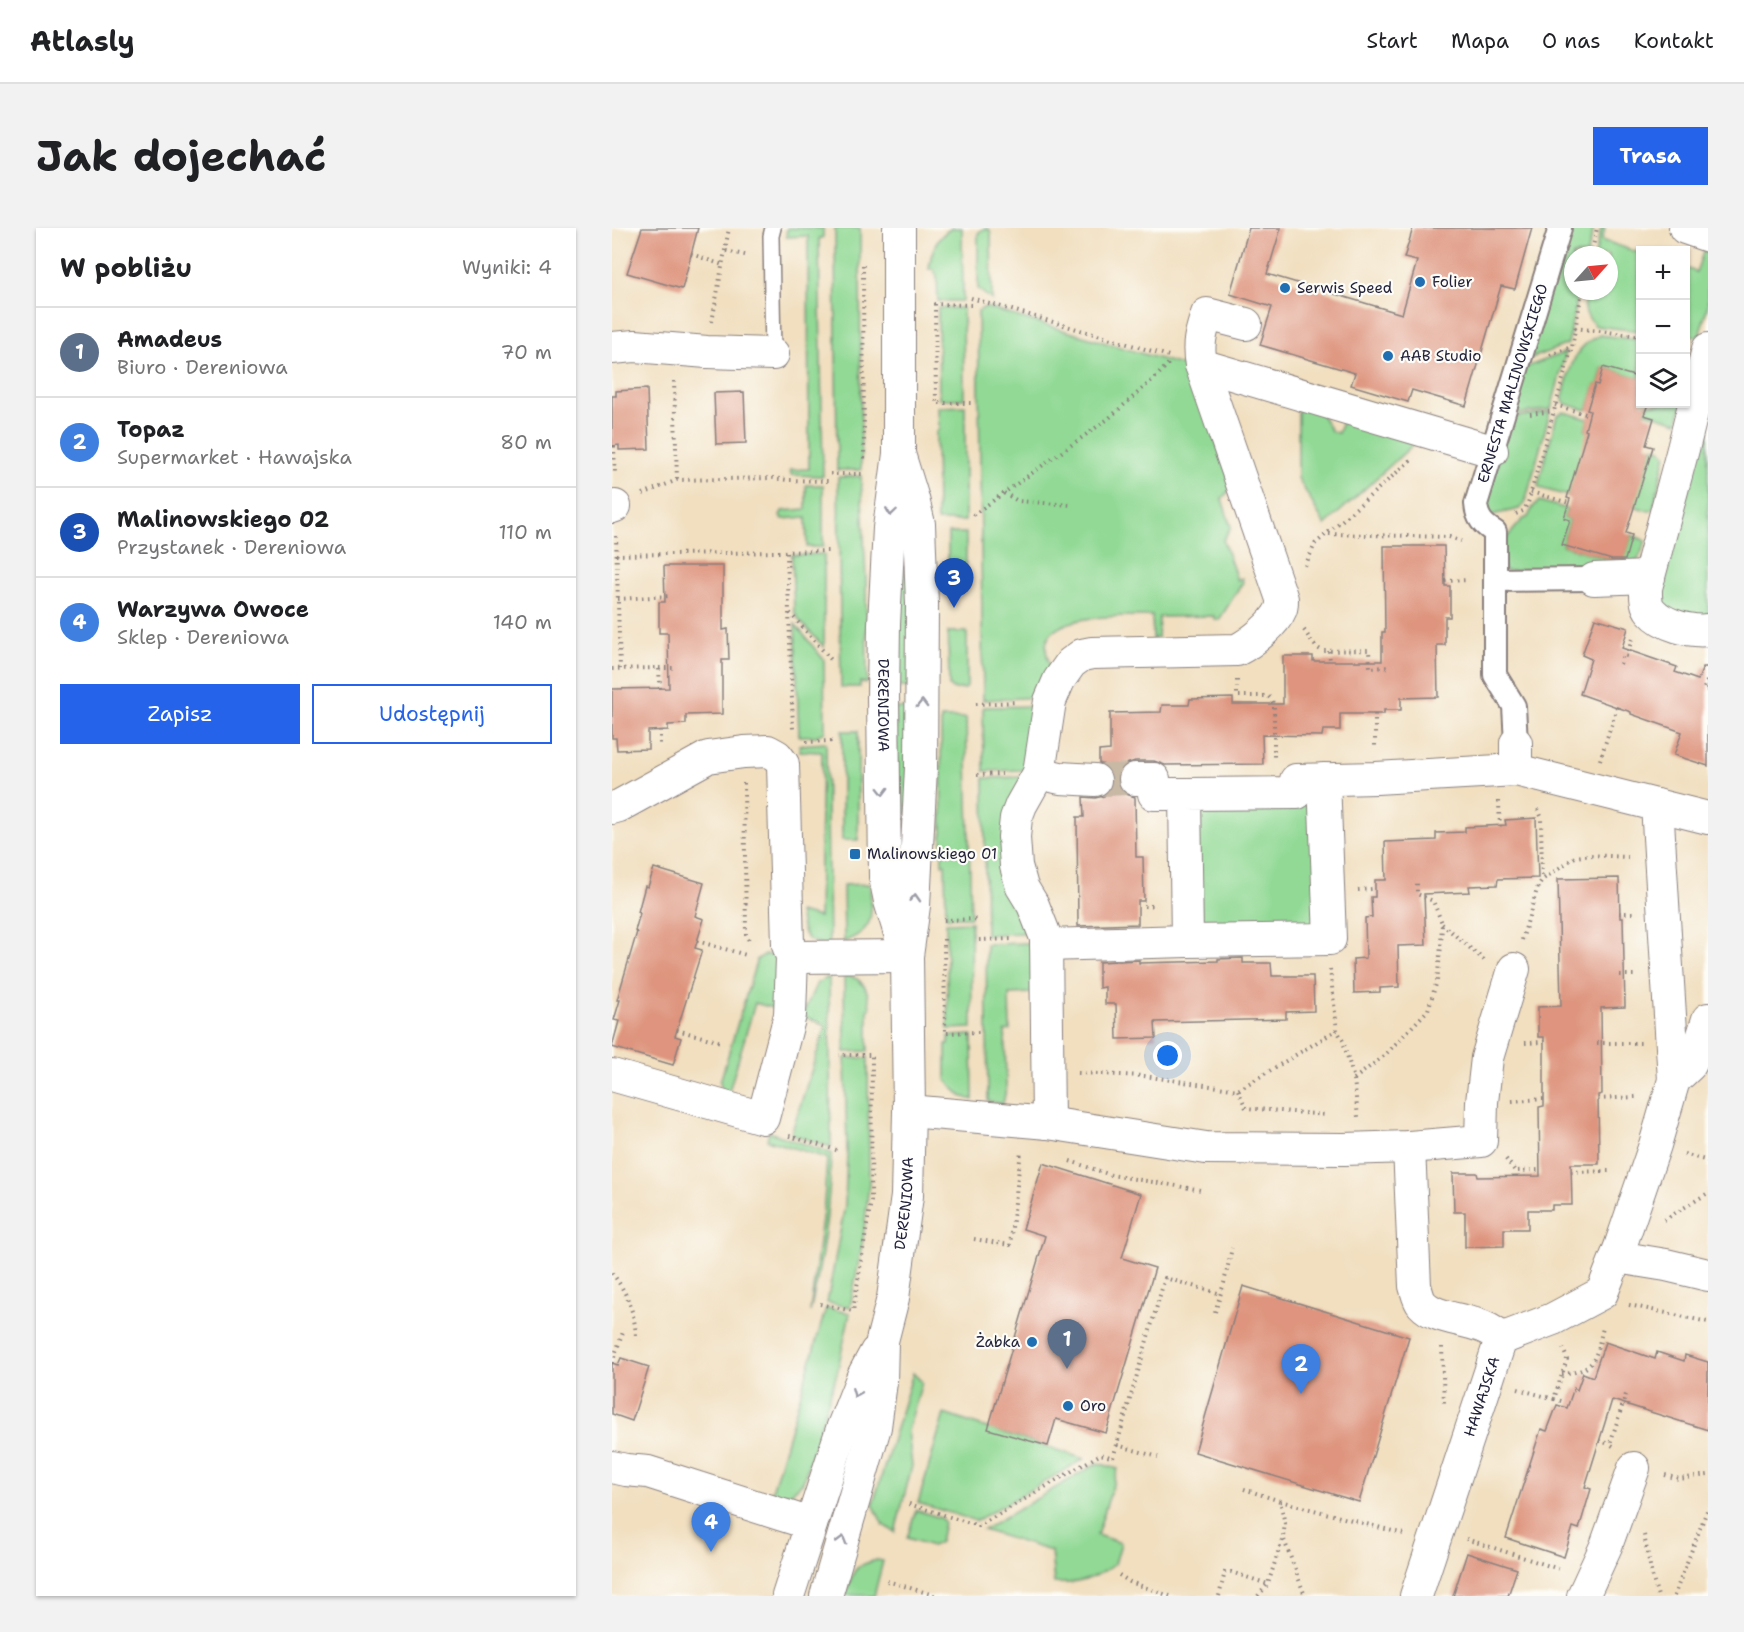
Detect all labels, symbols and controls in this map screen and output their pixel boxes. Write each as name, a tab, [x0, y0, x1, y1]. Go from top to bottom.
text: Atlasly	[30, 22, 135, 60]
text: Start	[1367, 27, 1418, 55]
text: Mapa	[1451, 27, 1509, 55]
text: O nas	[1542, 27, 1601, 55]
text: Kontakt	[1634, 27, 1714, 55]
button: Trasa	[1593, 127, 1708, 185]
text: Jak dojechać	[36, 128, 326, 184]
north arrow	[1564, 246, 1618, 300]
map controls	[1636, 246, 1690, 408]
button: +	[1636, 246, 1690, 300]
text: W pobliżu	[60, 250, 192, 285]
text: Wyniki: 4	[462, 254, 552, 280]
place label: Folier	[1432, 272, 1473, 292]
marker: Folier	[1413, 275, 1427, 289]
place label: Serwis Speed	[1297, 278, 1393, 298]
marker: Serwis Speed	[1278, 281, 1292, 295]
street label: ERNESTA MALINOWSKIEGO	[1473, 281, 1552, 486]
button: −	[1636, 300, 1690, 354]
text: Amadeus	[117, 325, 222, 354]
text: 1	[75, 339, 84, 365]
text: 70 m	[500, 339, 552, 365]
place label: AAB Studio	[1400, 346, 1481, 366]
marker: AAB Studio	[1381, 349, 1395, 363]
text: Biuro · Dereniowa	[117, 354, 288, 380]
button: layers	[1636, 354, 1690, 408]
text: Topaz	[117, 415, 185, 444]
text: 2	[73, 429, 87, 455]
text: 80 m	[500, 429, 552, 455]
text: Supermarket · Hawajska	[117, 444, 352, 470]
text: Malinowskiego 02	[117, 505, 329, 534]
one-way arrow	[886, 507, 898, 516]
text: 3	[73, 519, 87, 545]
text: 110 m	[498, 519, 552, 545]
text: Przystanek · Dereniowa	[117, 534, 346, 560]
pin: 3	[934, 558, 974, 608]
text: Warzywa Owoce	[117, 595, 309, 624]
text: 4	[73, 609, 87, 635]
text: 140 m	[493, 609, 552, 635]
text: Sklep · Dereniowa	[117, 624, 289, 650]
street label: DERENIOWA	[873, 658, 894, 752]
button: Zapisz	[60, 684, 300, 744]
button: Udostępnij	[312, 684, 552, 744]
one-way arrow	[916, 699, 928, 708]
one-way arrow	[877, 786, 890, 795]
place label: Malinowskiego 01	[867, 844, 997, 864]
marker: Malinowskiego 01	[848, 847, 862, 861]
one-way arrow	[908, 894, 921, 903]
your location	[1153, 1041, 1182, 1070]
street label: DERENIOWA	[890, 1157, 918, 1251]
pin: 1	[1048, 1320, 1086, 1369]
place label: Żabka	[976, 1332, 1021, 1352]
marker: Żabka	[1025, 1335, 1039, 1349]
pin: 2	[1282, 1344, 1320, 1394]
street label: HAWAJSKA	[1459, 1354, 1505, 1439]
one-way arrow	[851, 1387, 863, 1398]
place label: Oro	[1080, 1396, 1106, 1416]
marker: Oro	[1061, 1399, 1075, 1413]
pin: 4	[692, 1502, 730, 1552]
one-way arrow	[835, 1535, 848, 1545]

